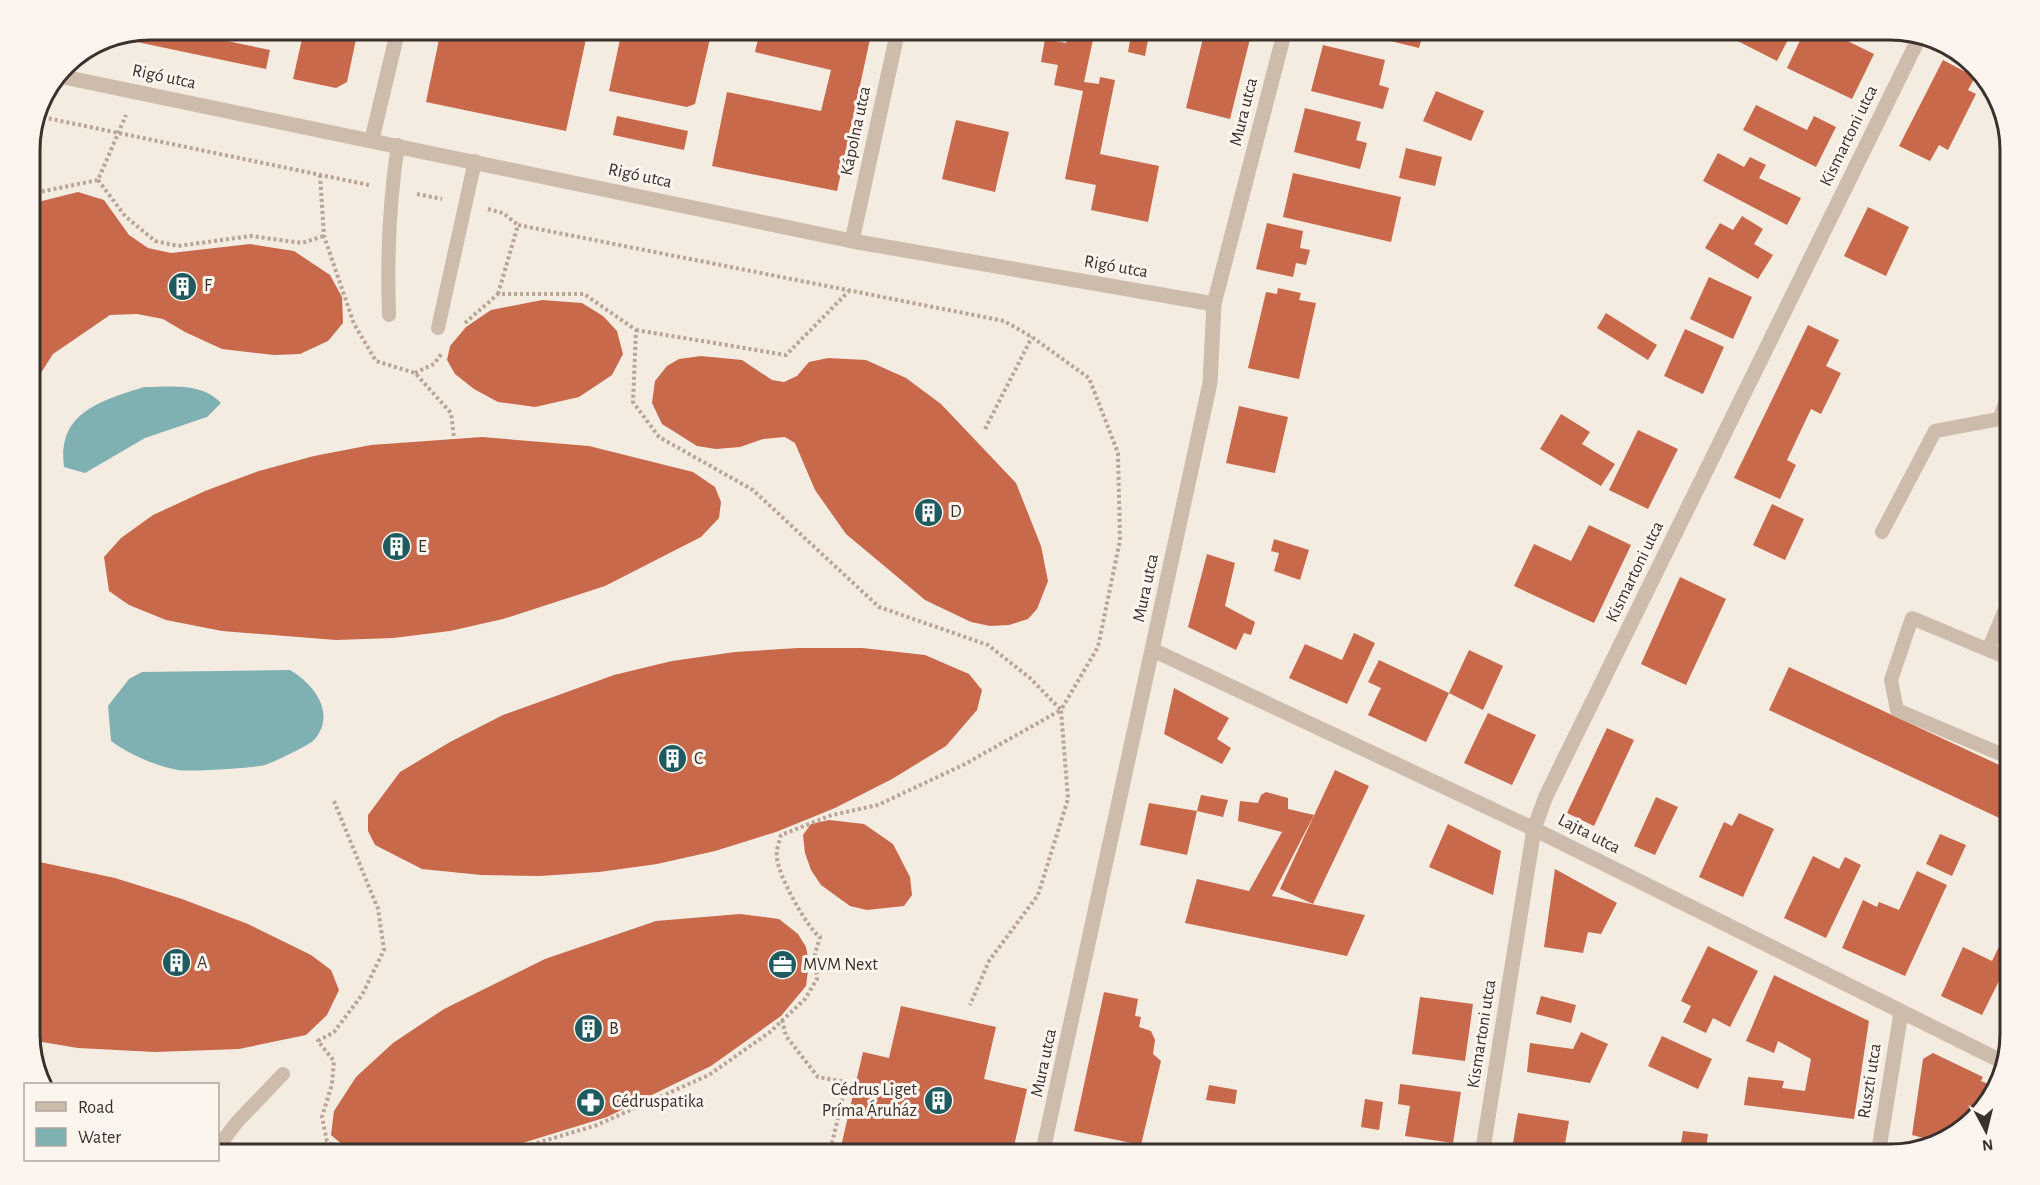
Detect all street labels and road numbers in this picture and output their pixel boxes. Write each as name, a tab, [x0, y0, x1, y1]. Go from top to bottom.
street label: Rigó utca	[131, 61, 197, 93]
street label: Mura utca	[1227, 76, 1261, 148]
street label: Kismartoni utca	[1817, 83, 1881, 189]
street label: Kápolna utca	[838, 85, 874, 177]
street label: Rigó utca	[607, 160, 673, 192]
street label: Rigó utca	[1083, 253, 1149, 281]
street label: Kismartoni utca	[1603, 519, 1667, 625]
street label: Mura utca	[1130, 552, 1162, 624]
street label: Lajta utca	[1555, 811, 1623, 857]
street label: Kismartoni utca	[1465, 978, 1499, 1090]
street label: Mura utca	[1028, 1027, 1060, 1099]
street label: Ruszti utca	[1855, 1042, 1885, 1120]

